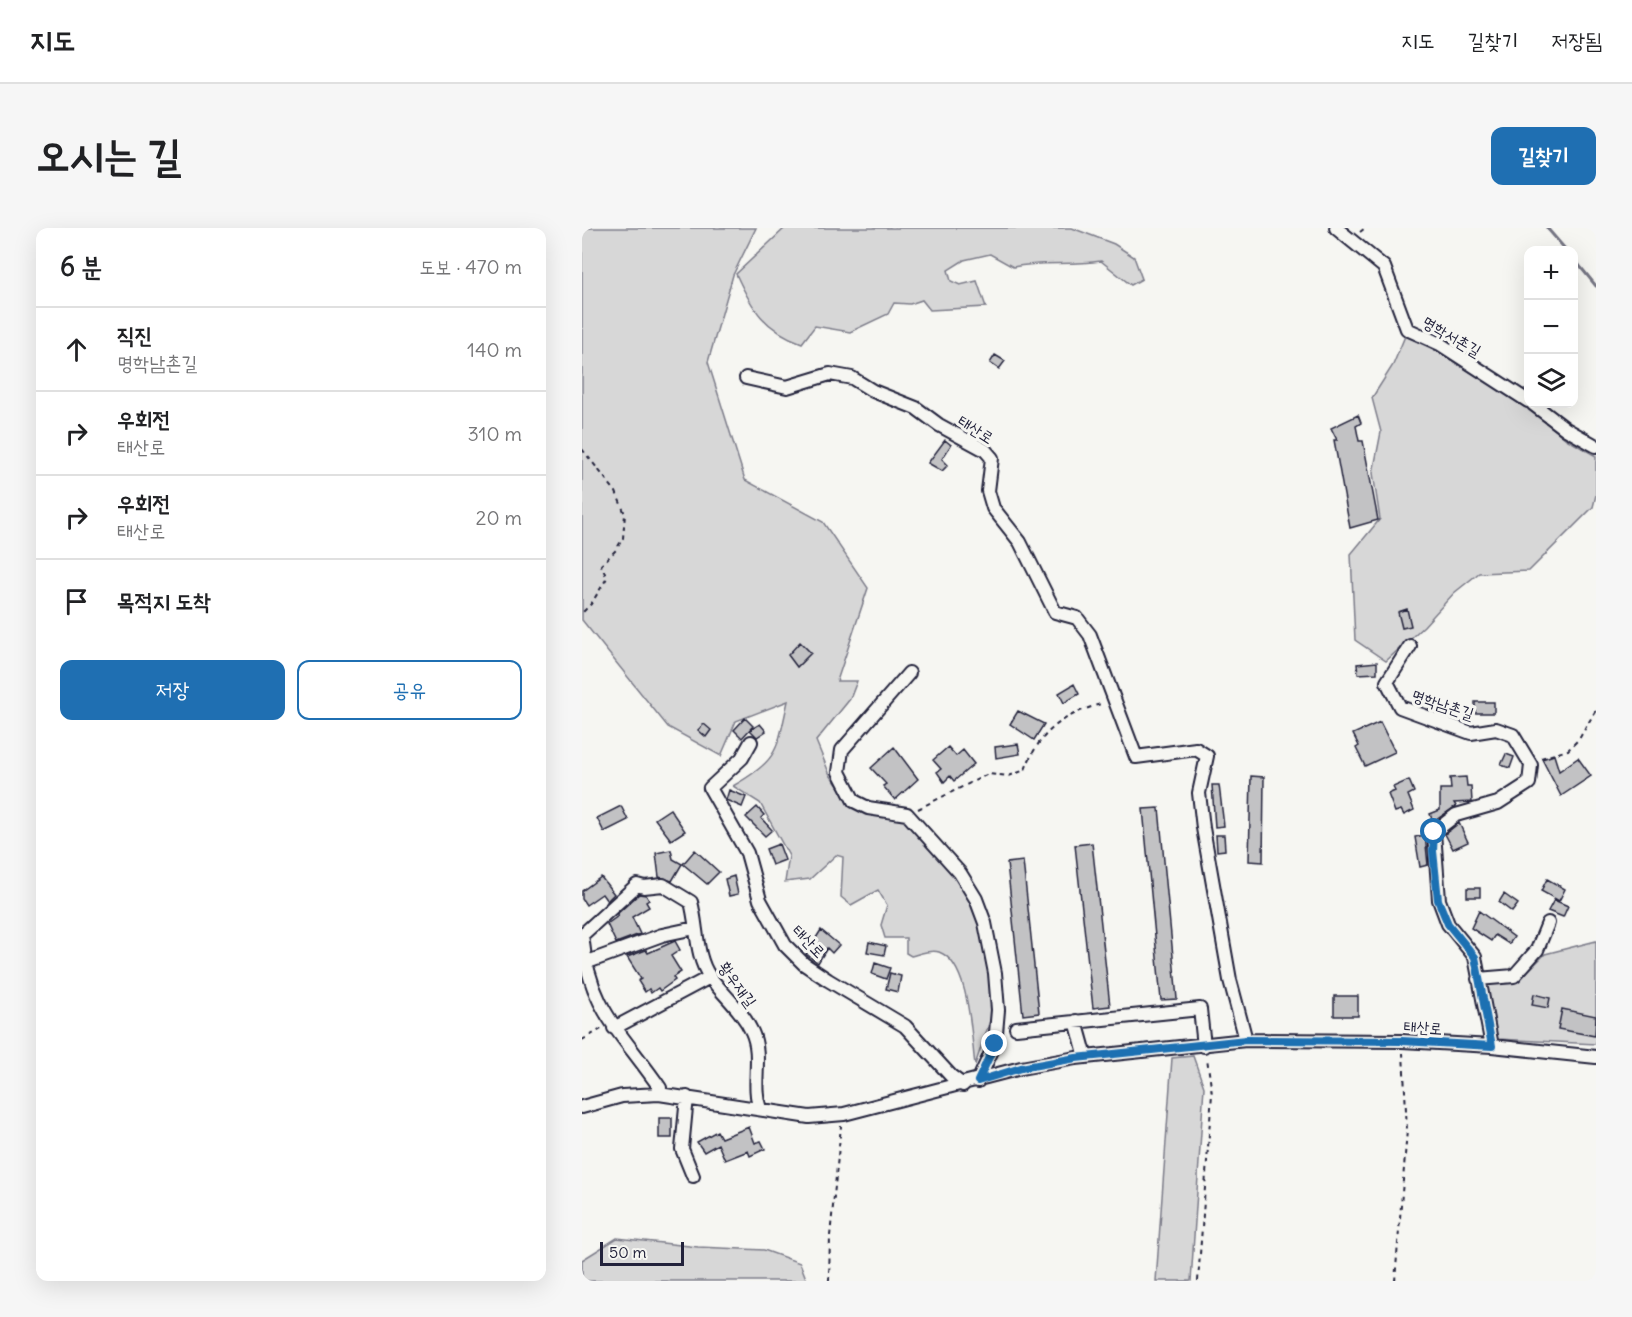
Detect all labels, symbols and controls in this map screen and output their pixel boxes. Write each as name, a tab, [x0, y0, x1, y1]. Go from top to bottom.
text: 지도	[30, 22, 75, 58]
text: 지도	[1401, 27, 1435, 54]
text: 길찾기	[1468, 27, 1518, 54]
text: 저장됨	[1551, 27, 1602, 54]
button: 길찾기	[1491, 127, 1596, 185]
text: 오시는 길	[36, 129, 181, 181]
map controls	[1524, 246, 1578, 408]
button: +	[1524, 246, 1578, 300]
text: 6 분	[60, 250, 102, 283]
text: 도보 · 470 m	[419, 254, 522, 279]
button: −	[1524, 300, 1578, 354]
street label: 명학서촌길	[1419, 311, 1485, 361]
text: 직진	[117, 321, 152, 349]
icon: ahead	[60, 333, 93, 366]
text: 140 m	[467, 337, 522, 362]
text: 명학남촌길	[117, 350, 197, 375]
button: layers	[1524, 354, 1578, 408]
text: 우회전	[117, 405, 170, 433]
street label: 태산로	[954, 410, 998, 448]
icon: right	[60, 417, 93, 450]
text: 310 m	[467, 421, 522, 446]
text: 태산로	[117, 434, 165, 459]
text: 우회전	[117, 489, 170, 517]
icon: right	[60, 501, 93, 534]
text: 20 m	[476, 505, 522, 530]
text: 태산로	[117, 518, 165, 543]
icon: arrive	[60, 585, 93, 618]
text: 목적지 도착	[117, 587, 211, 615]
button: 저장	[60, 660, 285, 720]
button: 공유	[297, 660, 522, 720]
street label: 명학남촌길	[1409, 685, 1477, 723]
route start	[1420, 818, 1446, 844]
street label: 태산로	[788, 920, 830, 962]
street label: 황우재길	[715, 957, 761, 1011]
street label: 태산로	[1403, 1016, 1443, 1038]
route end	[981, 1030, 1007, 1056]
scale bar	[600, 1239, 684, 1266]
text: 50 m	[609, 1242, 647, 1262]

